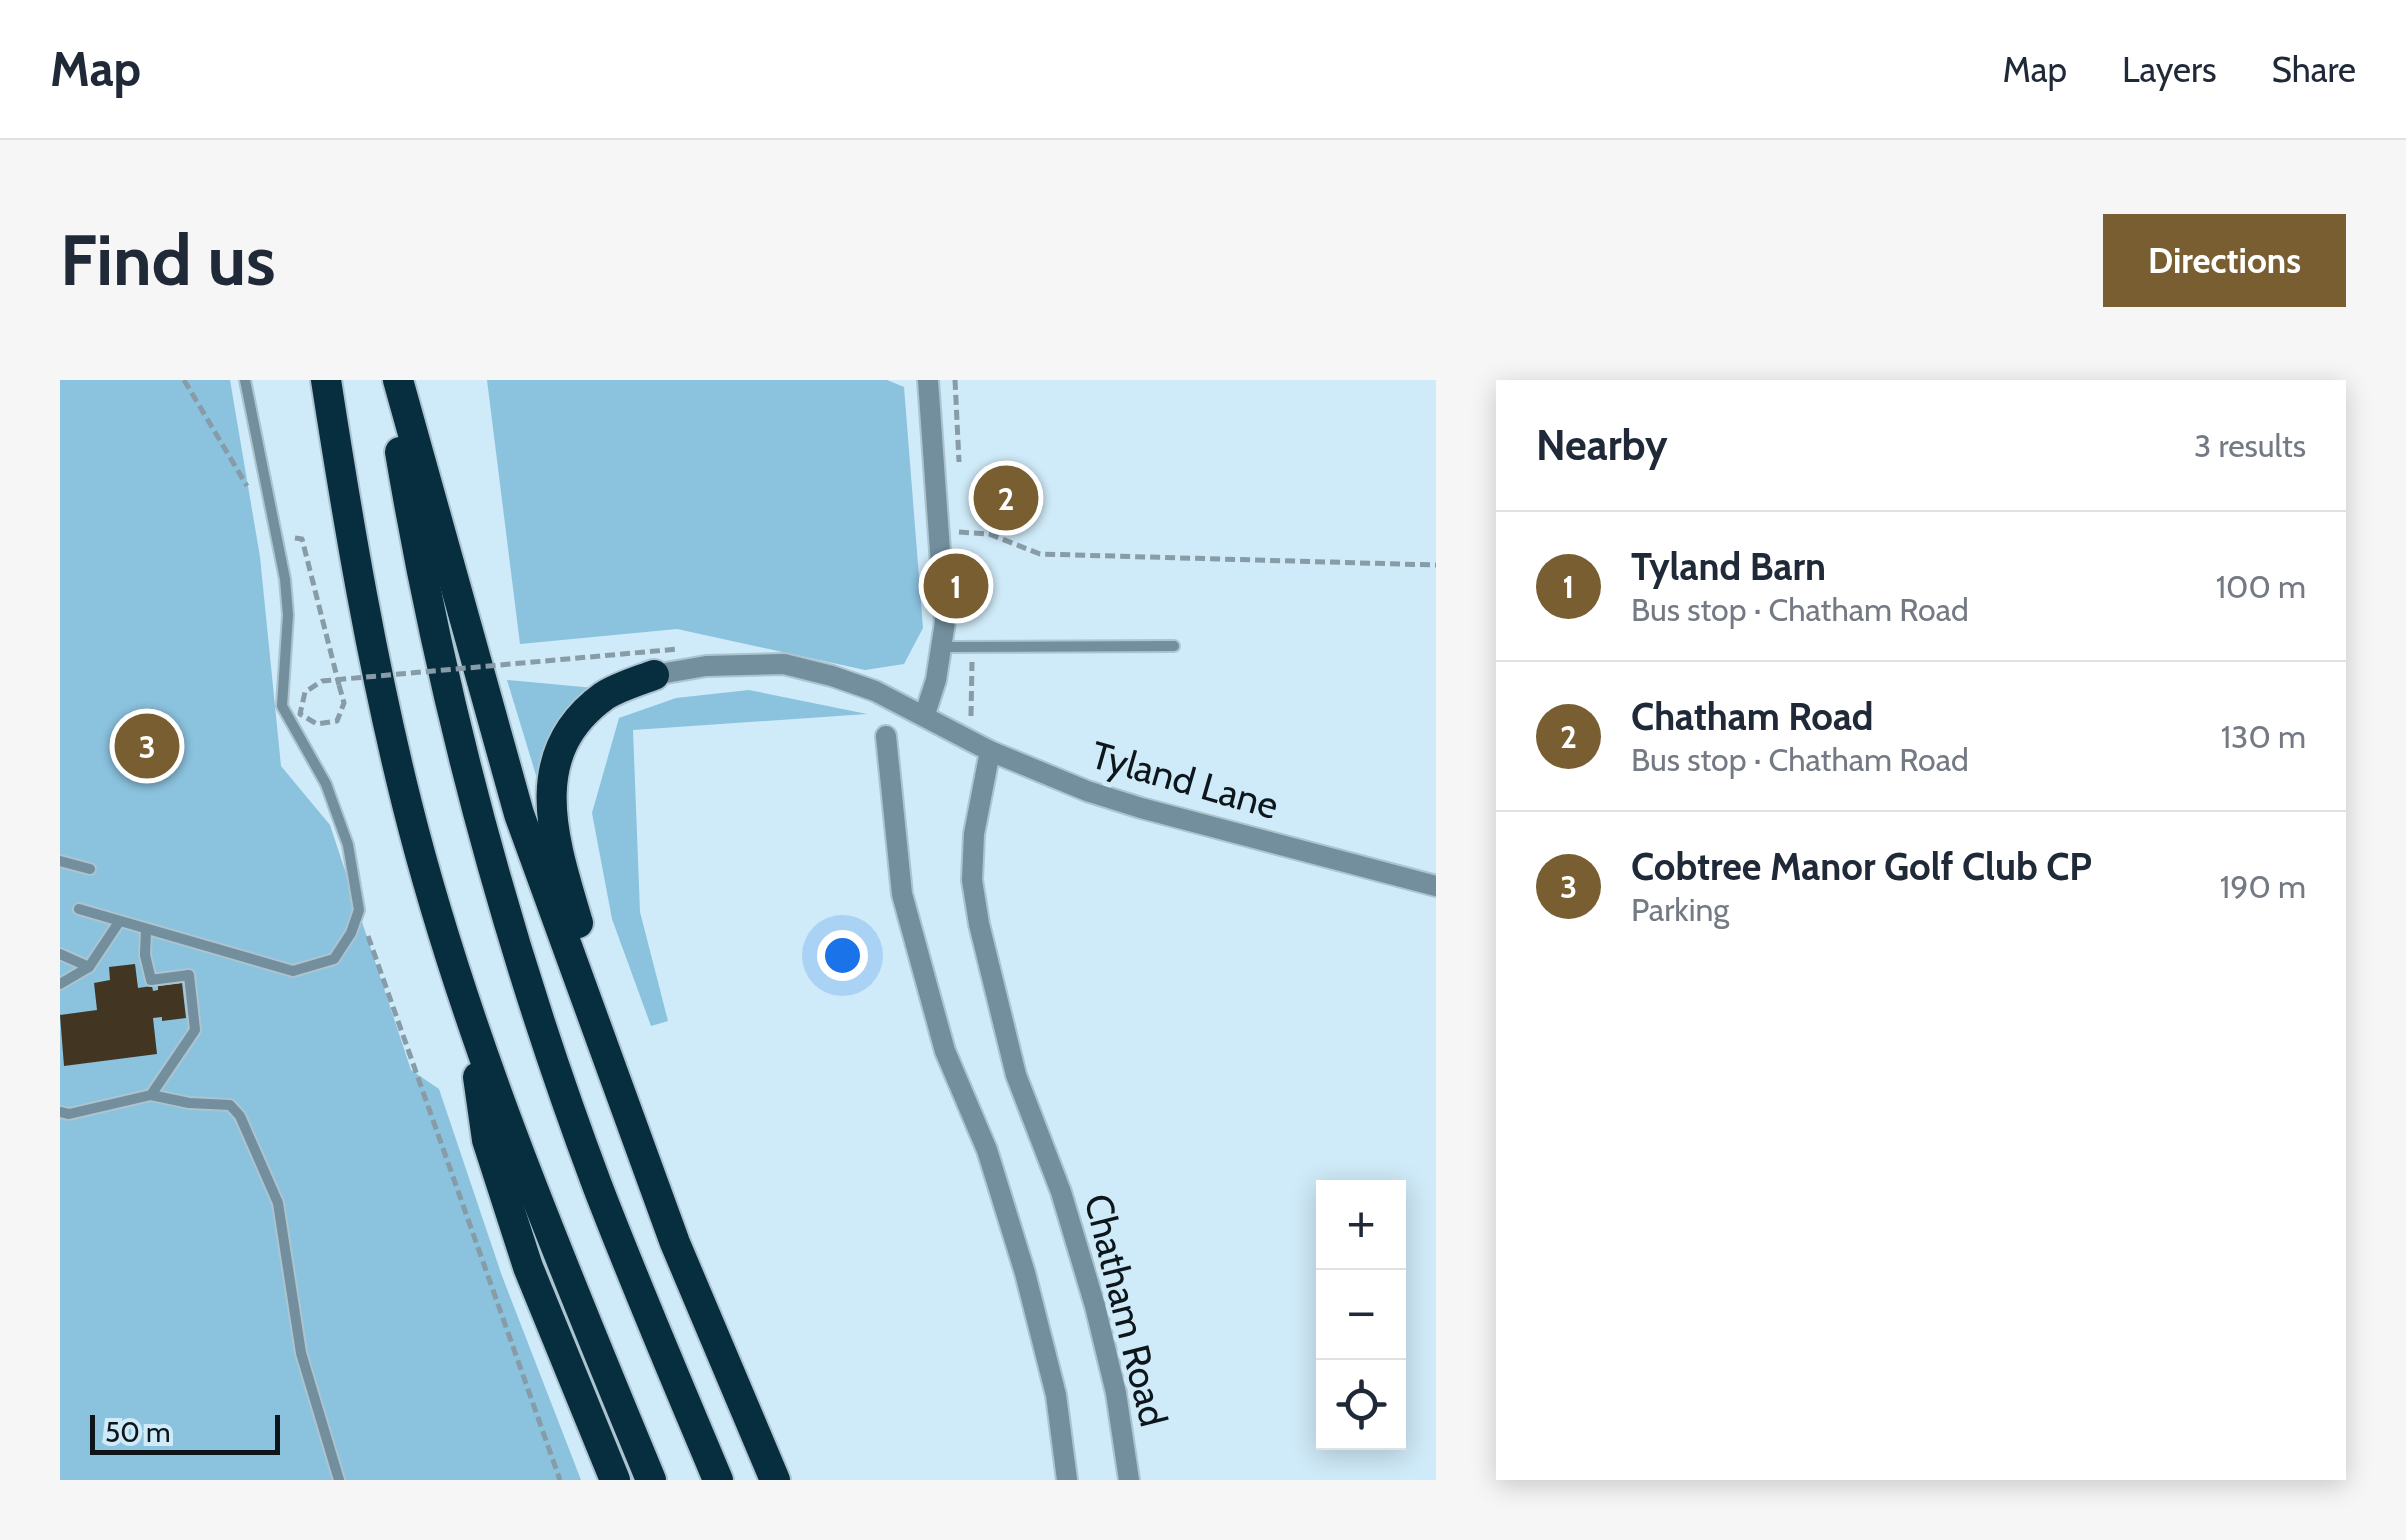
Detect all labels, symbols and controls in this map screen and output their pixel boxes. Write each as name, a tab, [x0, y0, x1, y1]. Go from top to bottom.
text: Map	[50, 40, 141, 98]
text: Map	[2003, 48, 2067, 91]
text: Layers	[2122, 48, 2216, 91]
text: Share	[2271, 48, 2356, 91]
button: Directions	[2103, 214, 2346, 307]
text: Find us	[60, 217, 276, 303]
text: Nearby	[1536, 419, 1668, 471]
text: 3 results	[2194, 426, 2306, 465]
pin: 2	[974, 460, 1038, 536]
text: Tyland Barn	[1631, 543, 1826, 590]
pin: 1	[924, 548, 988, 624]
text: 1	[1563, 567, 1574, 606]
text: 100 m	[2216, 567, 2306, 606]
text: Bus stop · Chatham Road	[1631, 590, 1969, 629]
text: Chatham Road	[1631, 693, 1874, 740]
pin: 3	[114, 708, 180, 784]
text: 2	[1560, 717, 1577, 756]
text: 130 m	[2221, 717, 2306, 756]
street label: Tyland Lane	[1086, 731, 1284, 829]
text: Bus stop · Chatham Road	[1631, 740, 1969, 779]
text: Cobtree Manor Golf Club CP	[1631, 843, 2092, 890]
text: 3	[1560, 867, 1577, 906]
text: 190 m	[2220, 867, 2306, 906]
text: Parking	[1631, 890, 1729, 929]
your location	[817, 930, 868, 981]
map controls	[1316, 1180, 1406, 1450]
button: +	[1316, 1180, 1406, 1270]
street label: Chatham Road	[1074, 1189, 1178, 1431]
button: −	[1316, 1270, 1406, 1360]
button: locate	[1316, 1360, 1406, 1450]
scale bar	[90, 1410, 280, 1454]
text: 50 m	[105, 1415, 171, 1449]

